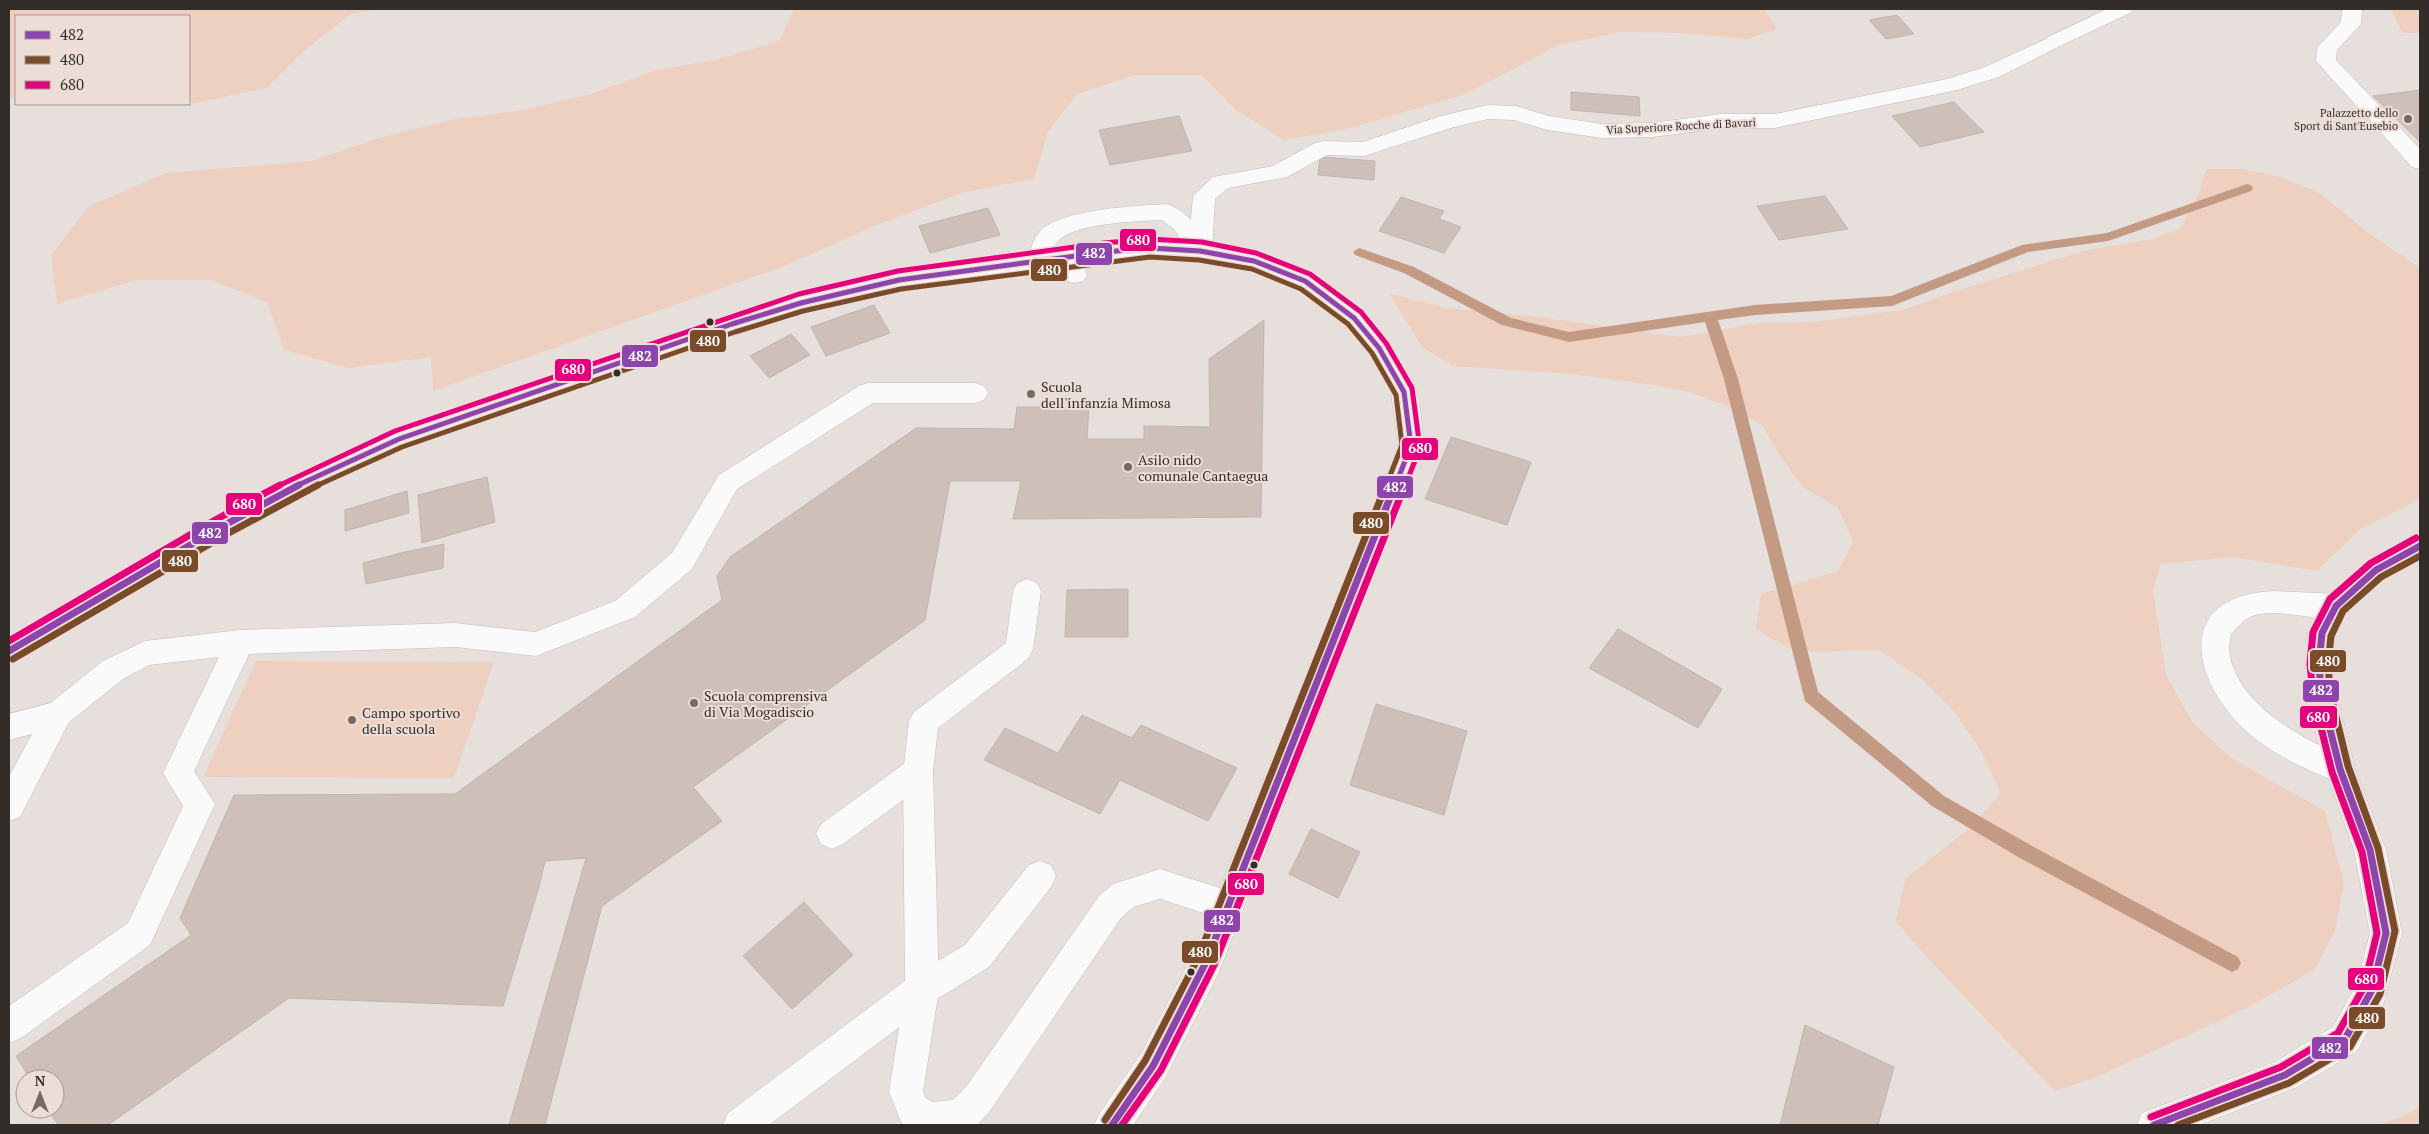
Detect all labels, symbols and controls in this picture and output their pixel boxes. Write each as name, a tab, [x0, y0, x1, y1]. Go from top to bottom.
legend	[15, 15, 190, 105]
text: 482	[60, 24, 84, 44]
text: 480	[60, 49, 84, 69]
text: 680	[60, 74, 84, 94]
place label: Palazzetto dello Sport di Sant'Eusebio	[2294, 106, 2398, 133]
marker: Palazzetto dello Sport di Sant'Eusebio	[2402, 113, 2414, 125]
street label: Via Superiore Rocche di Bavari	[1606, 115, 1756, 137]
line badge: 680	[1119, 228, 1157, 252]
text: 680	[1126, 230, 1150, 249]
line badge: 482	[1075, 242, 1113, 266]
text: 482	[1082, 243, 1106, 262]
line badge: 480	[1030, 258, 1068, 282]
text: 480	[1037, 260, 1061, 279]
unlabelled marker	[705, 317, 715, 327]
line badge: 480	[689, 329, 727, 353]
text: 480	[696, 331, 720, 350]
line badge: 482	[621, 344, 659, 368]
text: 482	[628, 346, 652, 365]
line badge: 680	[554, 358, 592, 382]
text: 680	[561, 359, 585, 378]
unlabelled marker	[612, 368, 622, 378]
place label: Scuola dell'infanzia Mimosa	[1041, 377, 1171, 412]
marker: Scuola dell'infanzia Mimosa	[1025, 388, 1037, 400]
line badge: 680	[1401, 437, 1439, 461]
text: 680	[1408, 438, 1432, 457]
place label: Asilo nido comunale Cantaegua	[1138, 450, 1268, 485]
marker: Asilo nido comunale Cantaegua	[1122, 461, 1134, 473]
line badge: 482	[1376, 475, 1414, 499]
text: 482	[1383, 477, 1407, 496]
line badge: 680	[225, 492, 263, 516]
text: 680	[232, 494, 256, 513]
line badge: 480	[1352, 511, 1390, 535]
text: 480	[1359, 513, 1383, 532]
line badge: 482	[191, 521, 229, 545]
text: 482	[198, 523, 222, 542]
line badge: 480	[161, 549, 199, 573]
text: 480	[168, 551, 192, 570]
line badge: 480	[2309, 649, 2347, 673]
text: 480	[2316, 651, 2340, 670]
line badge: 482	[2302, 679, 2340, 703]
text: 482	[2309, 680, 2333, 699]
place label: Scuola comprensiva di Via Mogadiscio	[704, 686, 828, 721]
marker: Scuola comprensiva di Via Mogadiscio	[688, 697, 700, 709]
place label: Campo sportivo della scuola	[362, 703, 461, 738]
line badge: 680	[2299, 705, 2338, 729]
text: 680	[2306, 707, 2330, 726]
marker: Campo sportivo della scuola	[346, 714, 358, 726]
unlabelled marker	[1249, 860, 1259, 870]
line badge: 680	[1227, 872, 1265, 896]
text: 680	[1234, 874, 1258, 893]
line badge: 482	[1203, 909, 1241, 933]
text: 482	[1210, 910, 1234, 929]
line badge: 480	[1181, 940, 1219, 964]
text: 480	[1188, 942, 1212, 961]
unlabelled marker	[1186, 967, 1196, 977]
line badge: 680	[2347, 967, 2385, 991]
text: 680	[2354, 969, 2378, 988]
line badge: 480	[2348, 1006, 2386, 1030]
text: 480	[2355, 1008, 2379, 1027]
line badge: 482	[2311, 1036, 2349, 1060]
text: 482	[2318, 1038, 2342, 1057]
north arrow	[15, 1069, 65, 1119]
text: N	[35, 1071, 46, 1090]

